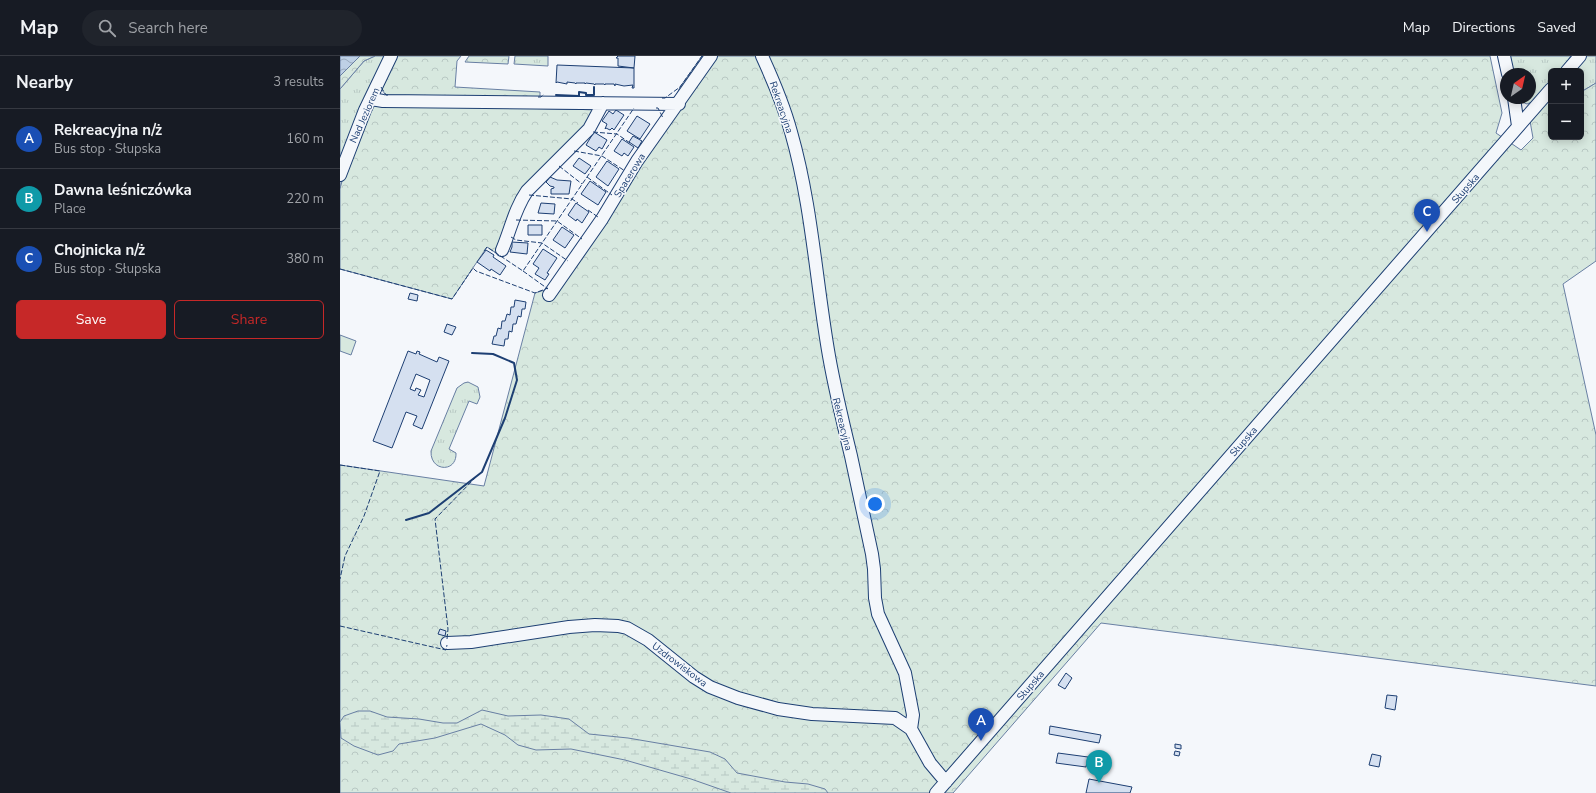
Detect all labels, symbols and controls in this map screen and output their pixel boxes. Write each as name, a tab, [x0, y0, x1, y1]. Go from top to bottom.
search box	[82, 10, 362, 46]
text: Map	[20, 15, 58, 41]
icon: search	[96, 17, 118, 39]
text: Search here	[128, 18, 208, 38]
text: Map	[1403, 18, 1430, 37]
text: Directions	[1452, 18, 1515, 37]
text: Saved	[1537, 18, 1576, 37]
north arrow	[1500, 68, 1536, 104]
map controls	[1548, 68, 1584, 140]
button: +	[1548, 68, 1584, 104]
text: Nearby	[16, 71, 73, 94]
text: 3 results	[273, 73, 324, 91]
street label: Rekreacyjna	[766, 79, 796, 135]
street label: Nad Jeziorem	[346, 85, 383, 145]
button: −	[1548, 104, 1584, 140]
text: Rekreacyjna n/ż	[54, 120, 162, 140]
text: A	[24, 130, 34, 148]
text: 160 m	[286, 130, 324, 148]
text: Bus stop · Słupska	[54, 140, 161, 158]
street label: Spacerowa	[611, 151, 649, 200]
street label: Słupska	[1449, 171, 1483, 207]
text: Dawna leśniczówka	[54, 180, 192, 200]
text: B	[25, 190, 33, 208]
text: 220 m	[286, 190, 324, 208]
pin: C	[1414, 199, 1440, 232]
text: Place	[54, 200, 86, 218]
text: Chojnicka n/ż	[54, 240, 145, 260]
text: C	[25, 250, 33, 268]
text: 380 m	[286, 250, 324, 268]
text: Bus stop · Słupska	[54, 260, 161, 278]
button: Save	[16, 300, 166, 339]
button: Share	[174, 300, 324, 339]
street label: Rekreacyjna	[829, 396, 855, 452]
street label: Słupska	[1227, 424, 1261, 460]
your location	[865, 494, 885, 514]
street label: Uzdrowiskowa	[649, 639, 710, 690]
street label: Słupska	[1014, 668, 1048, 704]
pin: A	[968, 708, 994, 741]
pin: B	[1086, 750, 1112, 783]

